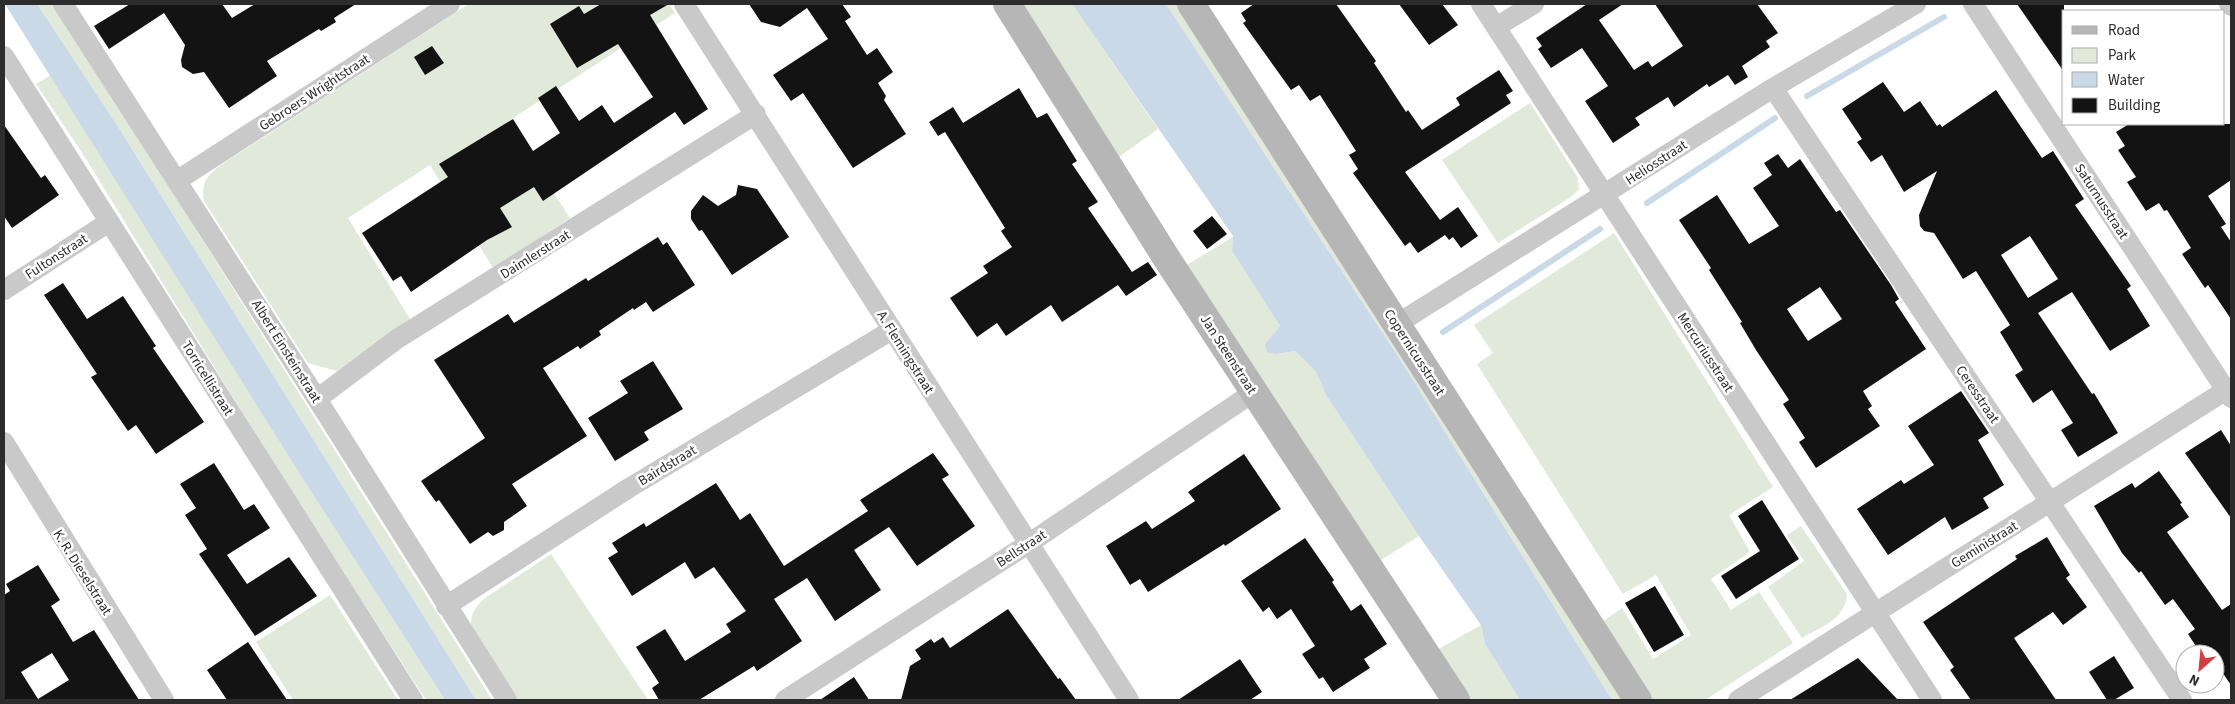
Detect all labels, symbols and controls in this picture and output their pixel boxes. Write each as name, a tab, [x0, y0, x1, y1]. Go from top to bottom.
legend	[2062, 10, 2225, 125]
text: Road	[2108, 20, 2140, 41]
text: Park	[2108, 45, 2137, 66]
street label: Gebroers Wrightstraat	[255, 49, 374, 136]
text: Water	[2108, 70, 2145, 91]
text: Building	[2108, 95, 2161, 116]
street label: Heliosstraat	[1622, 135, 1692, 190]
street label: Saturnusstraat	[2069, 160, 2133, 243]
street label: Daimlerstraat	[497, 225, 575, 284]
street label: Fultonstraat	[21, 229, 92, 285]
street label: Albert Einsteinstraat	[246, 296, 326, 407]
street label: Copernicusstraat	[1379, 305, 1450, 400]
street label: A. Flemingstraat	[872, 307, 939, 398]
street label: Mercuriusstraat	[1672, 309, 1739, 396]
street label: Jan Steenstraat	[1195, 311, 1261, 398]
street label: Torricellistraat	[176, 337, 238, 420]
street label: Ceresstraat	[1950, 362, 2004, 428]
street label: Bairdstraat	[635, 440, 701, 491]
street label: Geministraat	[1947, 516, 2022, 573]
street label: Bellstraat	[993, 525, 1051, 572]
street label: K. R. Dieselstraat	[48, 526, 117, 619]
north arrow	[2175, 644, 2225, 694]
text: N	[2186, 669, 2203, 691]

